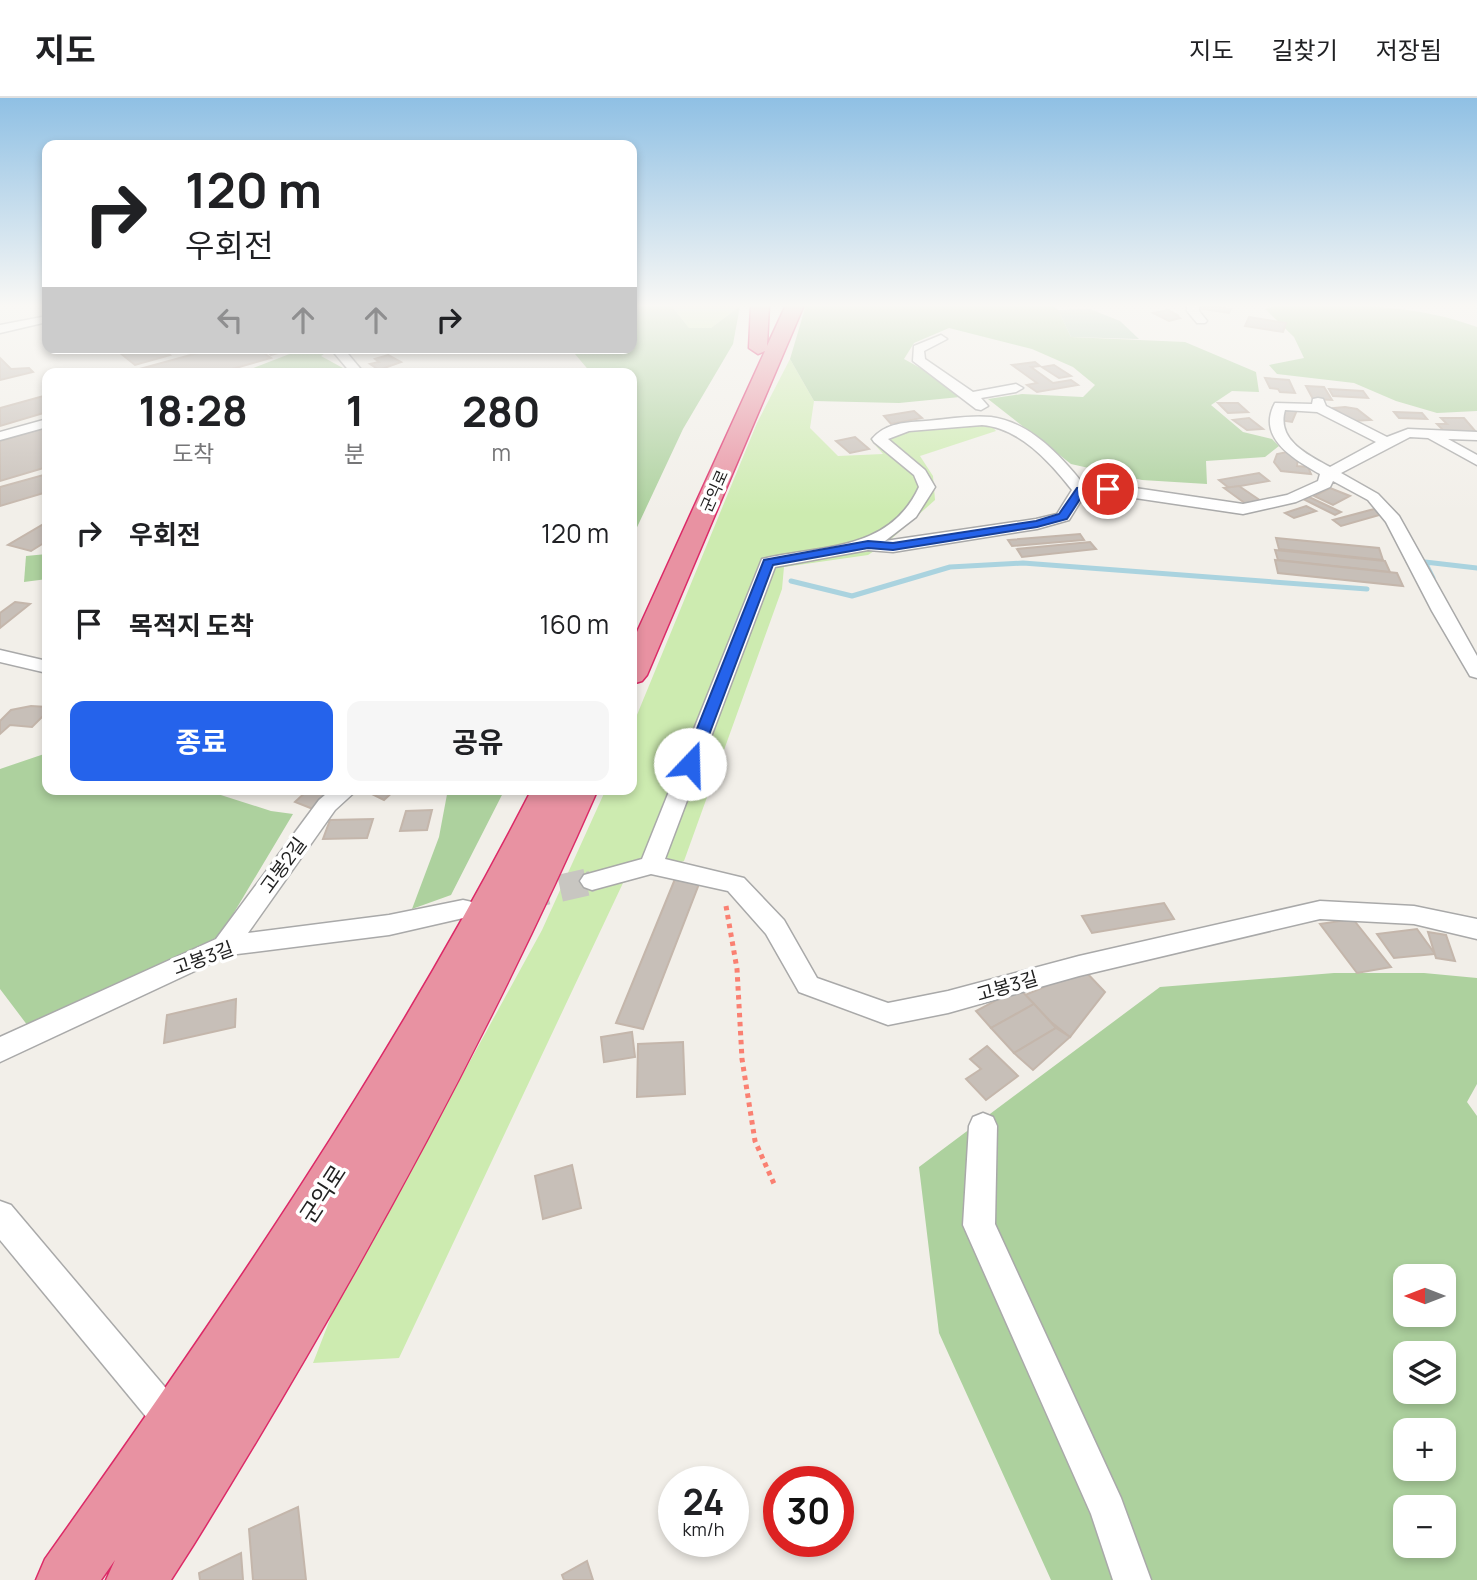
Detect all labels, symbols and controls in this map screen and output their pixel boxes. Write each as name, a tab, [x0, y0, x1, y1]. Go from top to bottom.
text: 지도	[35, 27, 96, 72]
text: 지도	[1189, 33, 1234, 66]
text: 길찾기	[1272, 33, 1338, 66]
text: 저장됨	[1376, 33, 1442, 66]
text: 120 m	[185, 156, 322, 223]
icon: right	[70, 168, 161, 259]
text: 우회전	[185, 223, 273, 267]
icon: left	[211, 301, 249, 339]
icon: ahead	[284, 301, 322, 339]
icon: ahead	[357, 301, 395, 339]
icon: right	[430, 301, 468, 339]
text: 18:28	[139, 381, 248, 439]
text: 1	[346, 381, 364, 439]
text: 280	[462, 382, 540, 440]
text: m	[491, 436, 511, 468]
text: 도착	[172, 437, 214, 469]
text: 분	[344, 437, 366, 469]
pin	[1078, 459, 1138, 519]
street label: 군익로	[695, 466, 733, 516]
icon: arrive	[1089, 470, 1127, 508]
icon: right	[70, 514, 108, 552]
text: 120 m	[541, 515, 609, 551]
text: 우회전	[129, 516, 201, 552]
icon: arrive	[70, 605, 108, 643]
text: 160 m	[540, 606, 609, 642]
text: 목적지 도착	[129, 607, 254, 643]
button: 종료	[70, 701, 333, 781]
button: 공유	[347, 701, 609, 781]
position arrow	[653, 727, 727, 801]
street label: 고봉2길	[254, 832, 312, 898]
street label: 고봉3길	[169, 935, 237, 981]
street label: 고봉3길	[973, 965, 1041, 1007]
street label: 군익로	[291, 1158, 353, 1229]
north arrow	[1393, 1264, 1456, 1326]
map controls	[1393, 1264, 1456, 1558]
button: layers	[1393, 1341, 1456, 1404]
button: +	[1393, 1418, 1456, 1481]
speed limit sign: 30	[763, 1466, 854, 1557]
text: 24	[683, 1478, 724, 1526]
button: −	[1393, 1495, 1456, 1558]
text: km/h	[683, 1517, 724, 1541]

